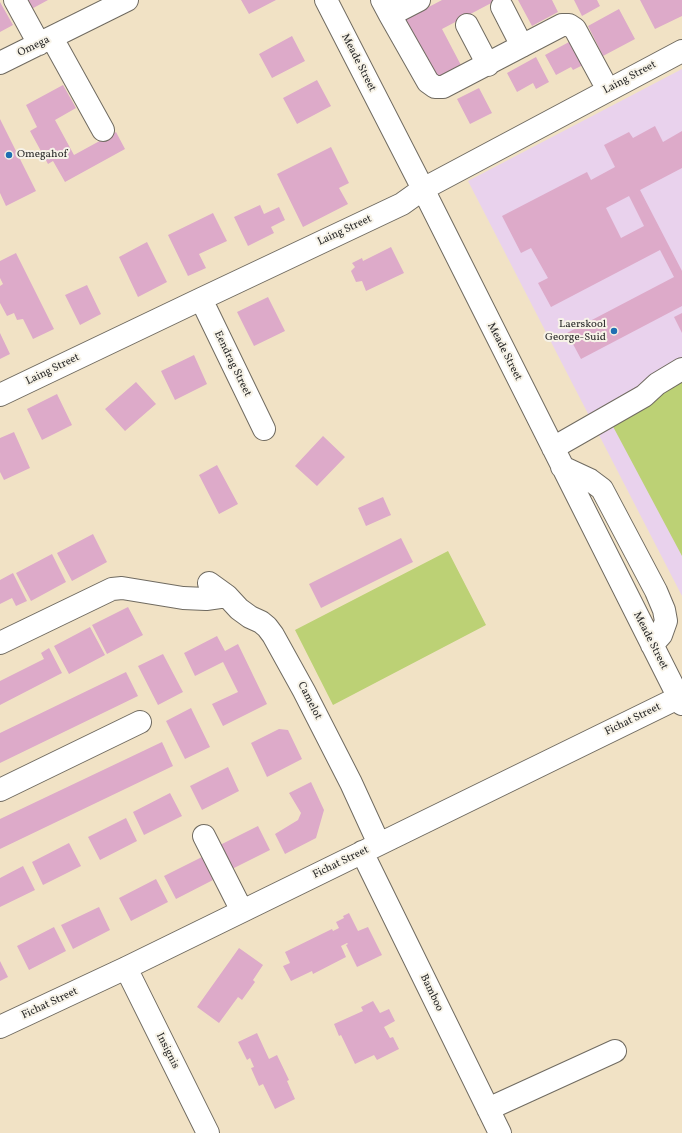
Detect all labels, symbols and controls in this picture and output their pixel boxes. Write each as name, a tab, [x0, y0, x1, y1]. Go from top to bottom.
street label: Meade Street	[338, 32, 378, 94]
street label: Omega	[16, 34, 52, 60]
street label: Laing Street	[601, 59, 659, 97]
place label: Omegahof	[17, 148, 67, 162]
marker: Omegahof	[4, 150, 14, 160]
street label: Laing Street	[316, 213, 374, 249]
place label: Laerskool George-Suid	[545, 318, 606, 344]
street label: Meade Street	[484, 321, 524, 383]
marker: Laerskool George-Suid	[609, 326, 619, 336]
street label: Eendrag Street	[210, 329, 254, 399]
street label: Laing Street	[24, 351, 82, 389]
street label: Meade Street	[630, 610, 670, 672]
street label: Camelot	[294, 680, 324, 722]
street label: Fichat Street	[603, 701, 663, 739]
street label: Fichat Street	[311, 844, 371, 882]
street label: Bamboo	[416, 972, 446, 1014]
street label: Fichat Street	[20, 985, 80, 1023]
street label: Insignis	[152, 1031, 182, 1071]

